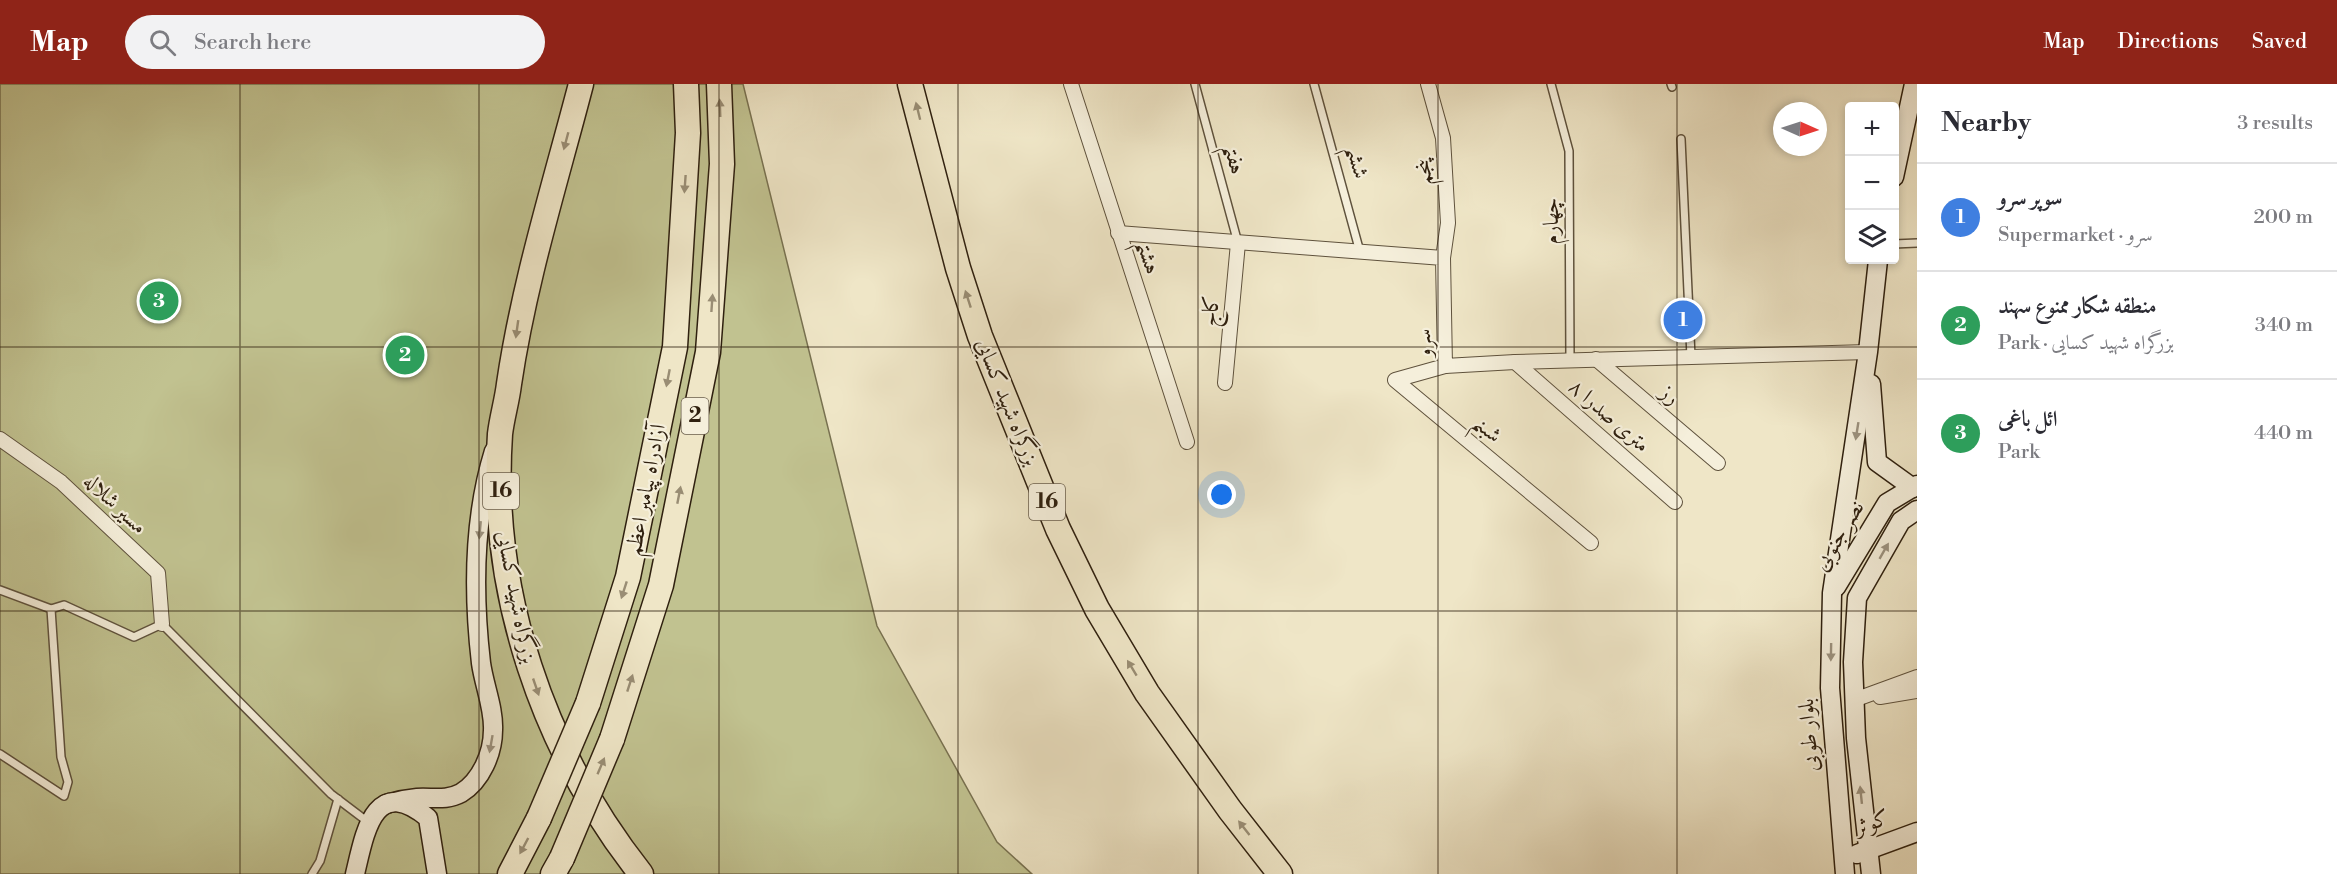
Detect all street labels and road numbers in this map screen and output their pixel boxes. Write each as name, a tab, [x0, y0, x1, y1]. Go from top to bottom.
street label: هفتم	[1210, 141, 1251, 179]
street label: ششم	[1333, 142, 1374, 183]
street label: پنجم	[1410, 156, 1444, 186]
street label: چهارم	[1538, 198, 1570, 244]
street label: هشتم	[1123, 236, 1166, 280]
street label: کاج	[1196, 294, 1231, 328]
street label: سرو	[1410, 328, 1438, 360]
street label: بزرگراه شهید کسایی	[968, 334, 1047, 470]
street label: ۸ متری صدرا	[1563, 373, 1655, 459]
street label: رز	[1653, 378, 1685, 411]
road number: 2	[682, 398, 708, 434]
street label: شبنم	[1462, 409, 1507, 454]
street label: آزادراه پیامبر اعظم	[619, 419, 678, 559]
street label: مسیر شلاله	[78, 468, 152, 540]
road number: 16	[483, 473, 519, 509]
road number: 16	[1029, 484, 1065, 520]
street label: نصر جنوبی	[1807, 496, 1872, 577]
street label: بزرگراه شهید کسایی	[489, 528, 544, 666]
street label: بلوار طوبی	[1793, 698, 1827, 772]
street label: کوثر	[1849, 804, 1893, 842]

